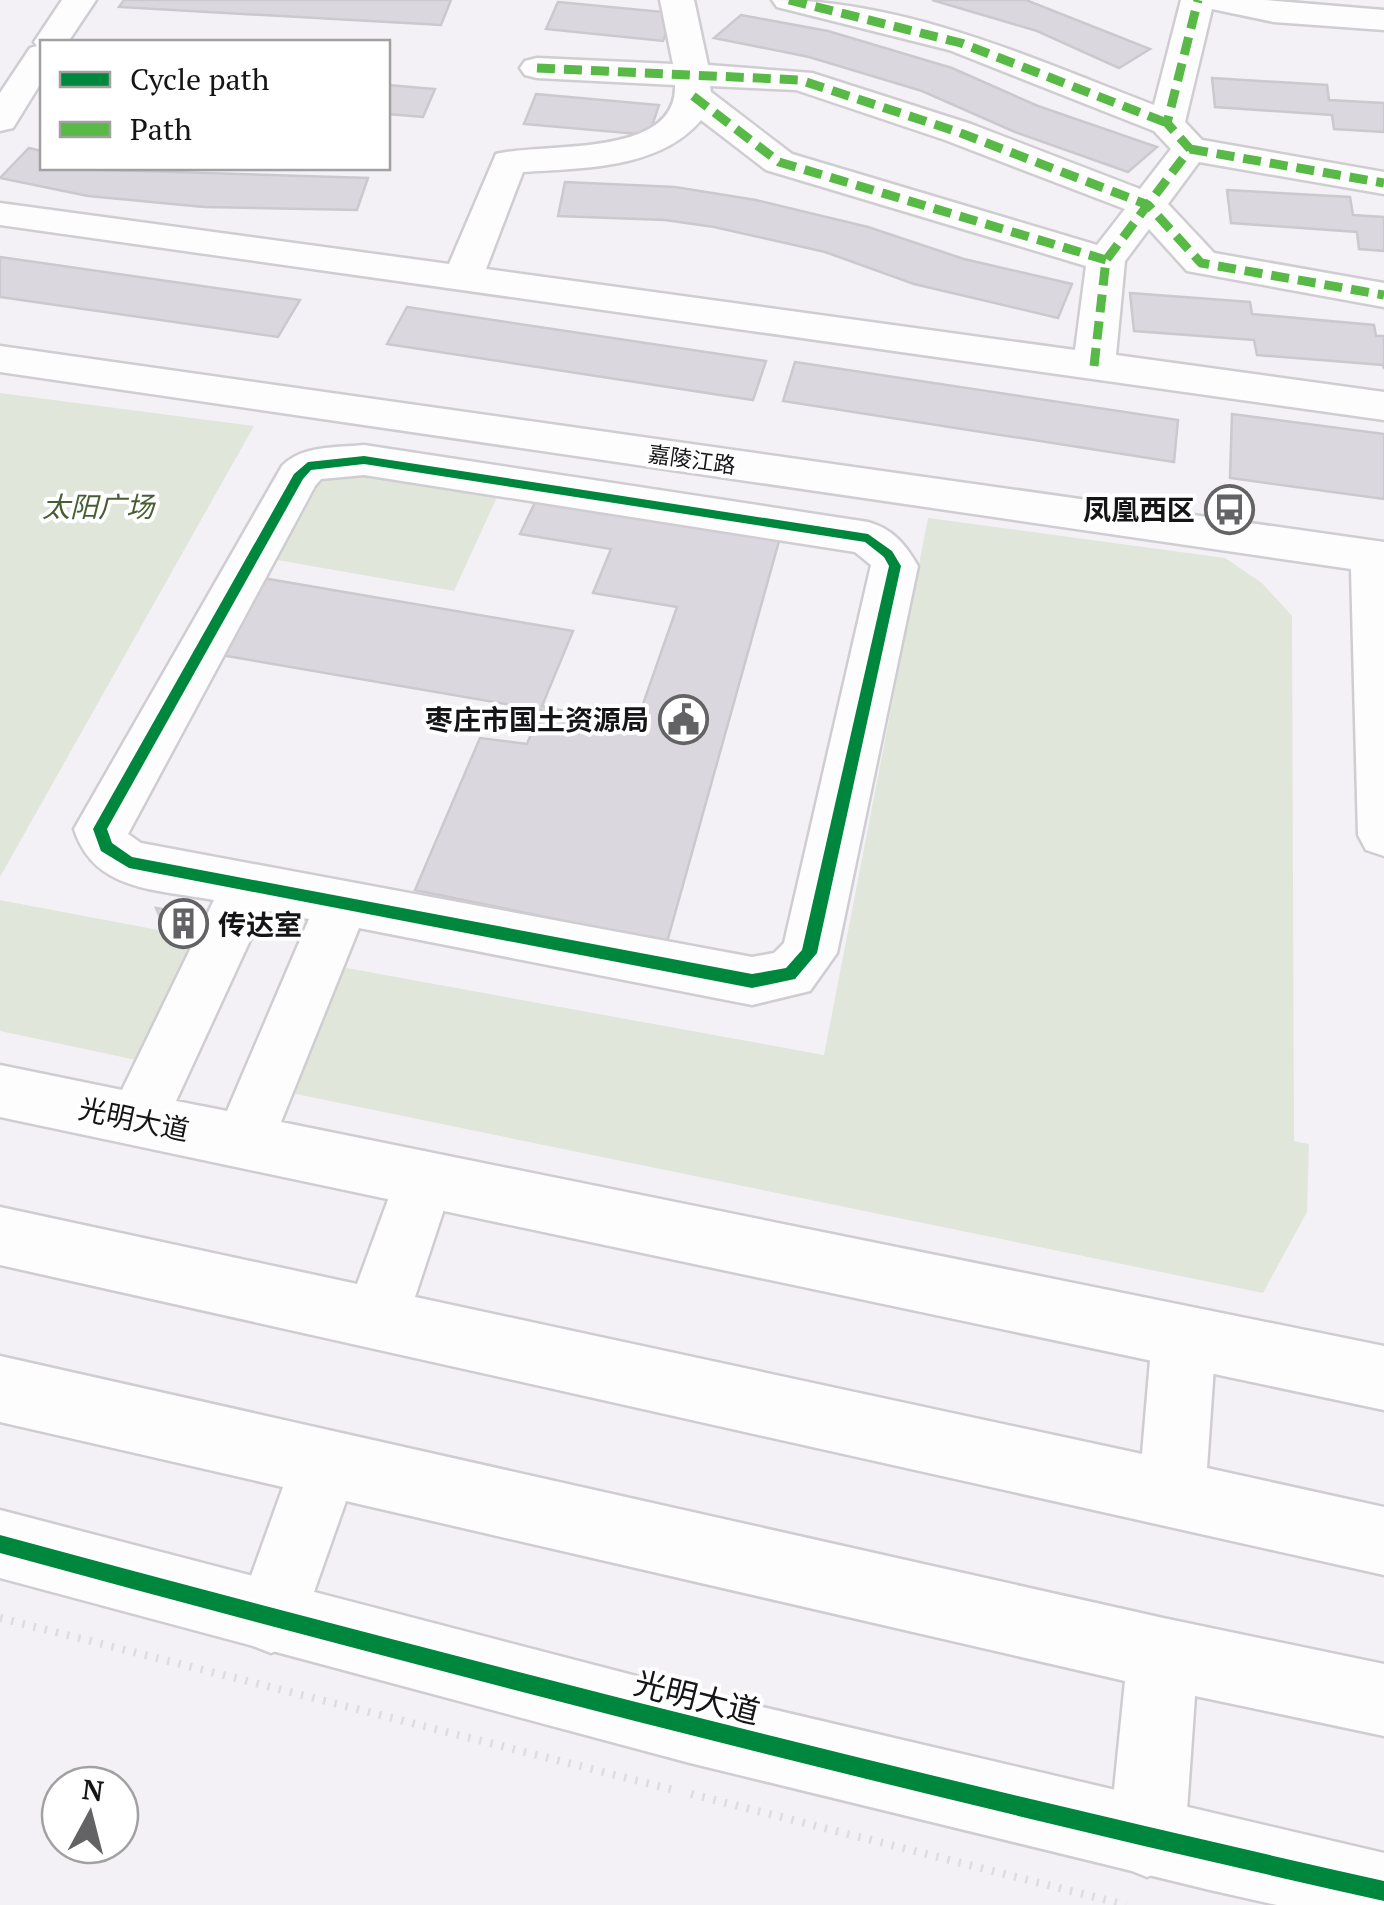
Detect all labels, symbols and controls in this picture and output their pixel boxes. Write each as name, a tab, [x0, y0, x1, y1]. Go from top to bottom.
legend	[40, 40, 390, 170]
text: Cycle path	[130, 59, 270, 99]
text: Path	[130, 109, 192, 149]
street label: 嘉陵江路	[646, 439, 738, 479]
bus stop icon: 凤凰西区	[1204, 483, 1256, 535]
park label: 太阳广场	[42, 488, 156, 525]
place label: 凤凰西区	[1083, 491, 1195, 528]
public building icon: 枣庄市国土资源局	[658, 693, 710, 745]
place label: 枣庄市国土资源局	[425, 701, 649, 738]
building icon: 传达室	[157, 898, 209, 950]
place label: 传达室	[218, 906, 302, 943]
street label: 光明大道	[75, 1089, 193, 1149]
street label: 光明大道	[630, 1661, 764, 1733]
north arrow	[40, 1765, 140, 1865]
text: N	[80, 1770, 106, 1809]

